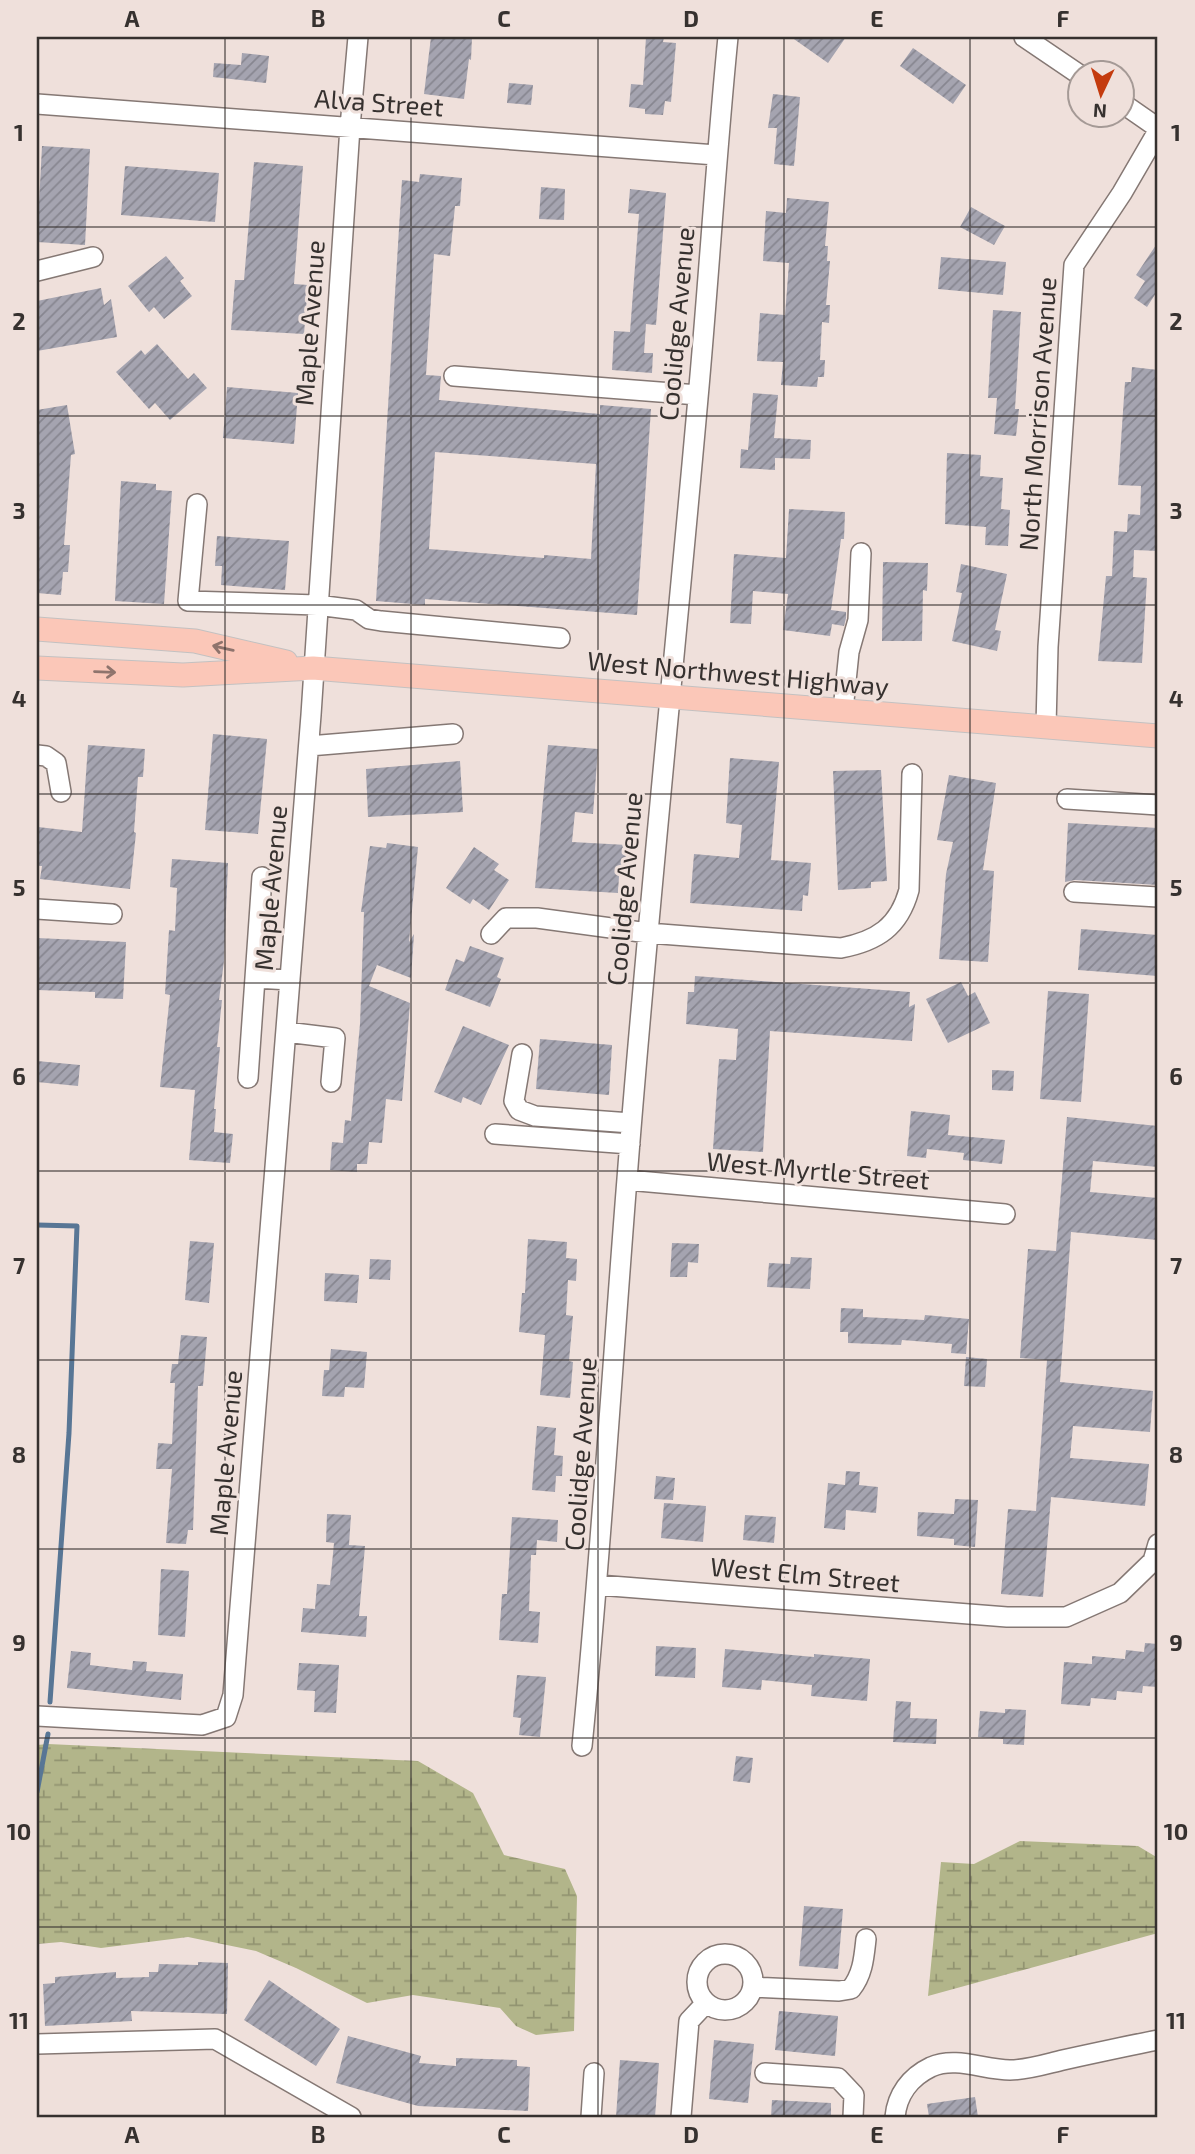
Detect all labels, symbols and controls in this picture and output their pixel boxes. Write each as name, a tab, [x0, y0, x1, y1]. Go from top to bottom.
text: A	[124, 4, 140, 32]
text: B	[311, 4, 325, 32]
text: C	[497, 4, 511, 32]
text: D	[683, 4, 699, 32]
text: E	[870, 4, 884, 32]
text: F	[1057, 4, 1070, 32]
north arrow	[1066, 60, 1136, 130]
street label: Alva Street	[314, 82, 445, 121]
text: N	[1092, 100, 1107, 123]
text: 1	[14, 118, 24, 146]
text: 1	[1171, 118, 1181, 146]
street label: Coolidge Avenue	[652, 226, 699, 422]
street label: Maple Avenue	[287, 239, 330, 407]
street label: North Morrison Avenue	[1011, 276, 1062, 552]
text: 2	[12, 307, 26, 335]
text: 2	[1169, 307, 1183, 335]
text: 3	[12, 496, 26, 524]
text: 3	[1169, 496, 1183, 524]
one-way arrow	[212, 640, 235, 654]
street label: West Northwest Highway	[586, 644, 890, 701]
one-way arrow	[93, 666, 116, 679]
text: 4	[12, 684, 26, 712]
text: 4	[1169, 684, 1183, 712]
street label: Coolidge Avenue	[600, 791, 647, 987]
street label: Maple Avenue	[247, 804, 292, 972]
text: 5	[13, 873, 25, 901]
text: 5	[1170, 873, 1182, 901]
text: 6	[12, 1062, 26, 1090]
text: 6	[1169, 1062, 1183, 1090]
street label: West Myrtle Street	[705, 1144, 931, 1195]
text: 7	[13, 1251, 25, 1279]
text: 7	[1170, 1251, 1182, 1279]
street label: Coolidge Avenue	[557, 1356, 602, 1552]
street label: Maple Avenue	[202, 1369, 247, 1537]
text: 8	[12, 1440, 26, 1468]
text: 8	[1169, 1440, 1183, 1468]
street label: West Elm Street	[709, 1550, 901, 1597]
text: 9	[12, 1628, 26, 1656]
text: 9	[1169, 1628, 1183, 1656]
text: 10	[7, 1817, 31, 1845]
text: 10	[1164, 1817, 1188, 1845]
text: 11	[9, 2006, 29, 2034]
text: 11	[1166, 2006, 1186, 2034]
text: A	[124, 2120, 140, 2148]
text: B	[311, 2120, 325, 2148]
text: C	[497, 2120, 511, 2148]
text: D	[683, 2120, 699, 2148]
text: E	[870, 2120, 884, 2148]
text: F	[1057, 2120, 1070, 2148]

